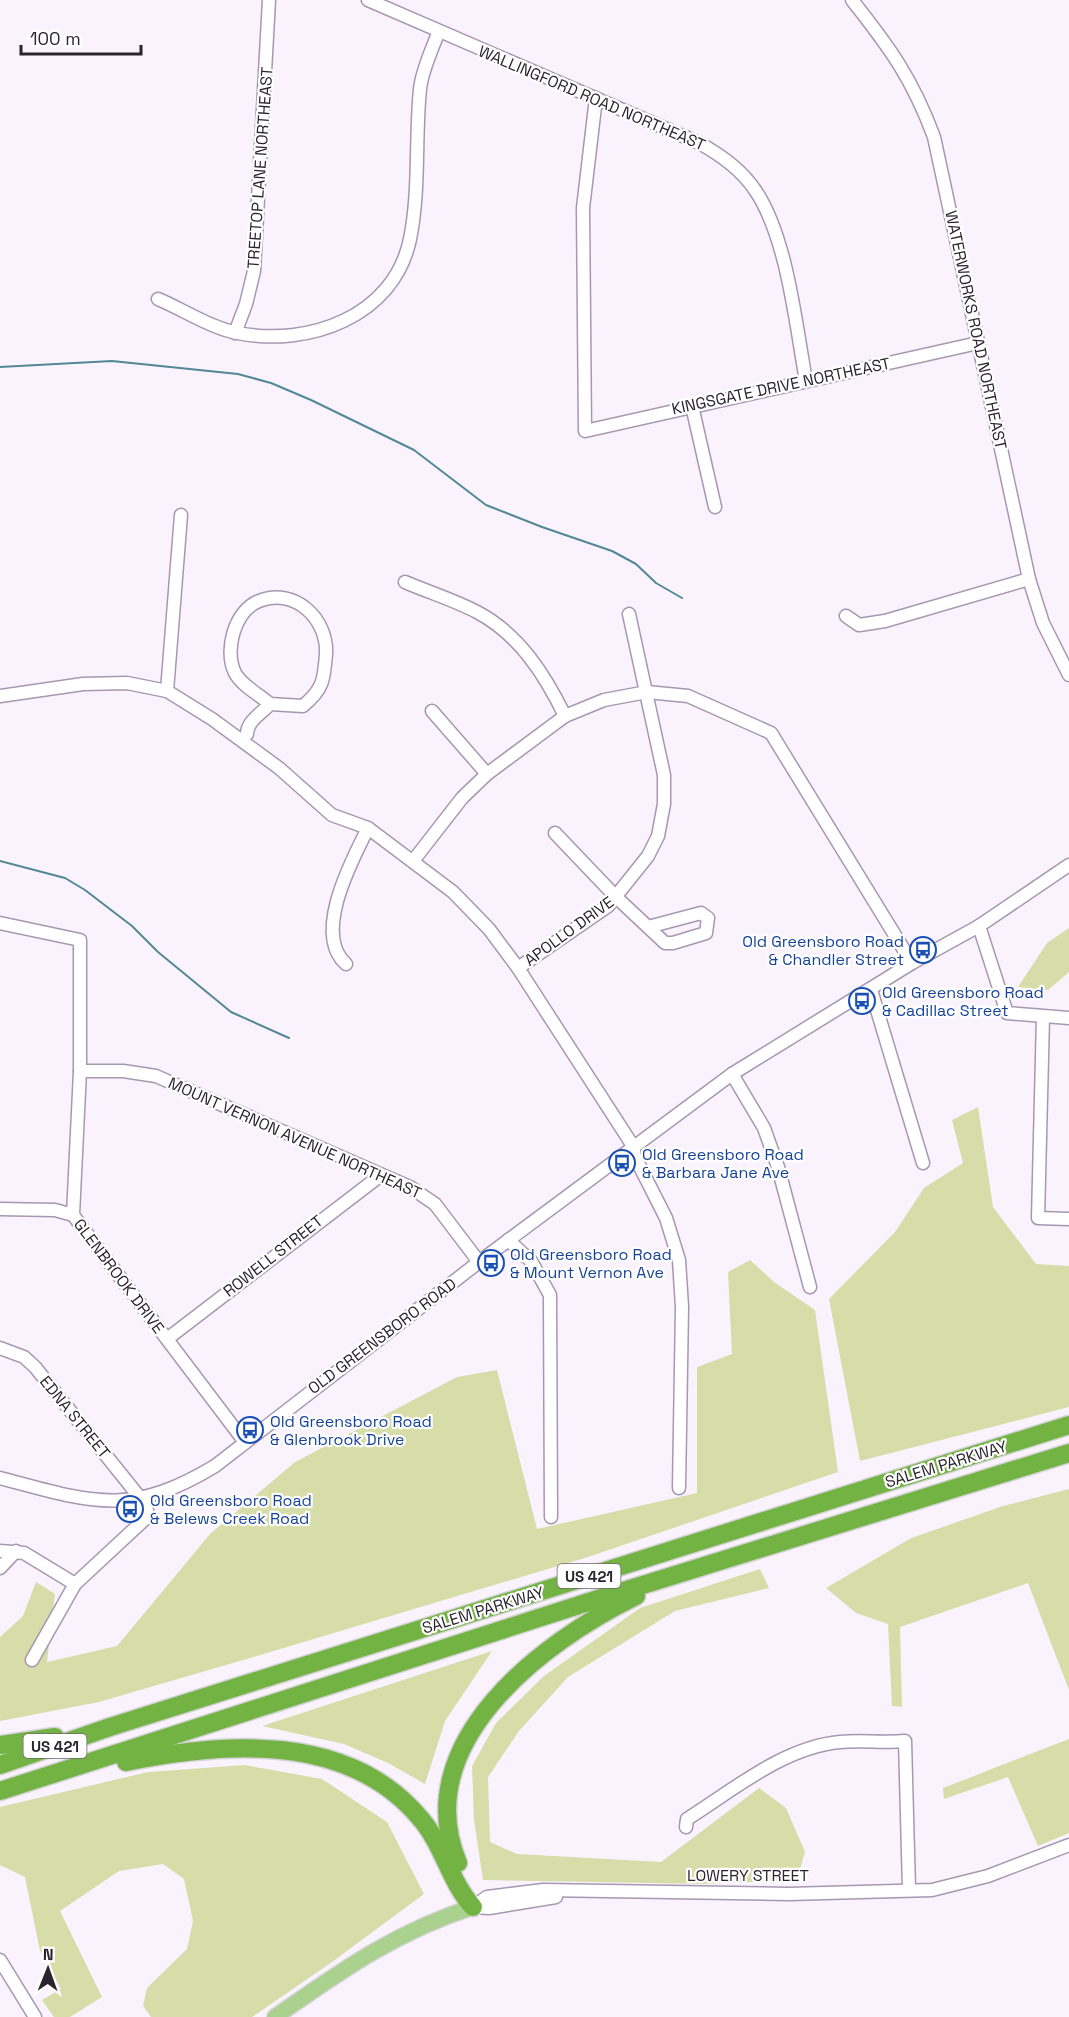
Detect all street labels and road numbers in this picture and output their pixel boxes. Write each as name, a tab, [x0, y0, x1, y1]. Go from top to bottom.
street label: WALLINGFORD ROAD NORTHEAST	[475, 41, 709, 155]
street label: TREETOP LANE NORTHEAST	[242, 66, 278, 270]
street label: WATERWORKS ROAD NORTHEAST	[940, 209, 1012, 451]
street label: KINGSGATE DRIVE NORTHEAST	[670, 353, 892, 419]
street label: APOLLO DRIVE	[520, 891, 618, 971]
street label: MOUNT VERNON AVENUE NORTHEAST	[165, 1072, 425, 1204]
street label: ROWELL STREET	[219, 1210, 327, 1302]
street label: GLENBROOK DRIVE	[69, 1214, 169, 1338]
street label: OLD GREENSBORO ROAD	[304, 1273, 460, 1399]
street label: EDNA STREET	[35, 1371, 115, 1463]
street label: SALEM PARKWAY	[882, 1435, 1010, 1493]
road number: US 421	[558, 1564, 620, 1588]
street label: SALEM PARKWAY	[419, 1581, 547, 1639]
road number: US 421	[23, 1734, 86, 1758]
street label: LOWERY STREET	[687, 1865, 809, 1886]

